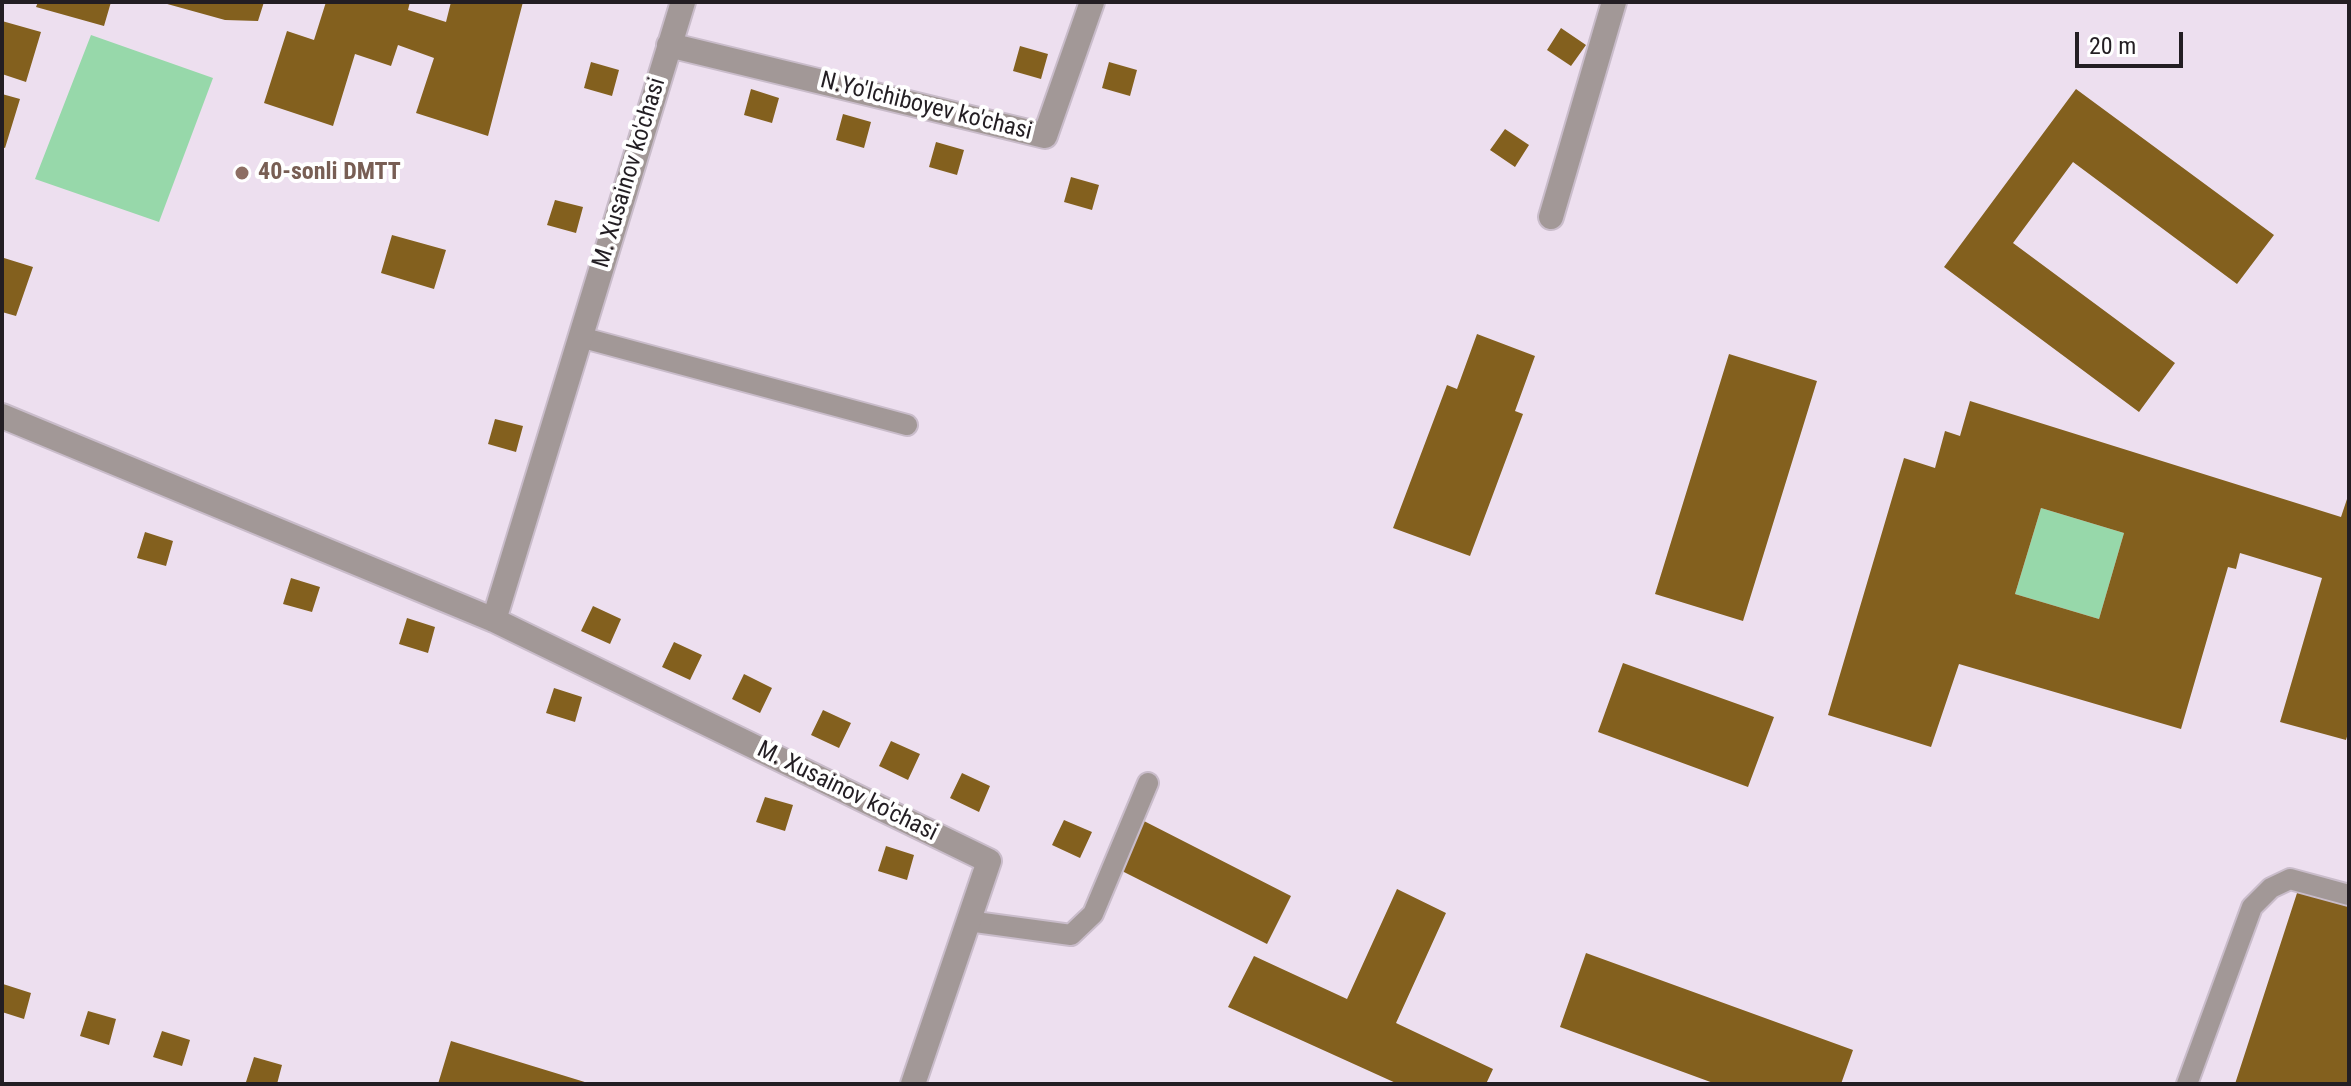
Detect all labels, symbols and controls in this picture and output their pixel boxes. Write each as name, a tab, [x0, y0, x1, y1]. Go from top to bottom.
scale bar	[2079, 16, 2187, 66]
text: 20 m	[2089, 32, 2136, 60]
street label: N.Yo'lchiboyev ko'chasi	[817, 67, 1035, 147]
street label: M. Xusainov ko'chasi	[587, 75, 673, 271]
place label: 40-sonli DMTT	[258, 159, 401, 187]
marker: 40-sonli DMTT	[233, 164, 251, 182]
street label: M. Xusainov ko'chasi	[752, 736, 942, 848]

